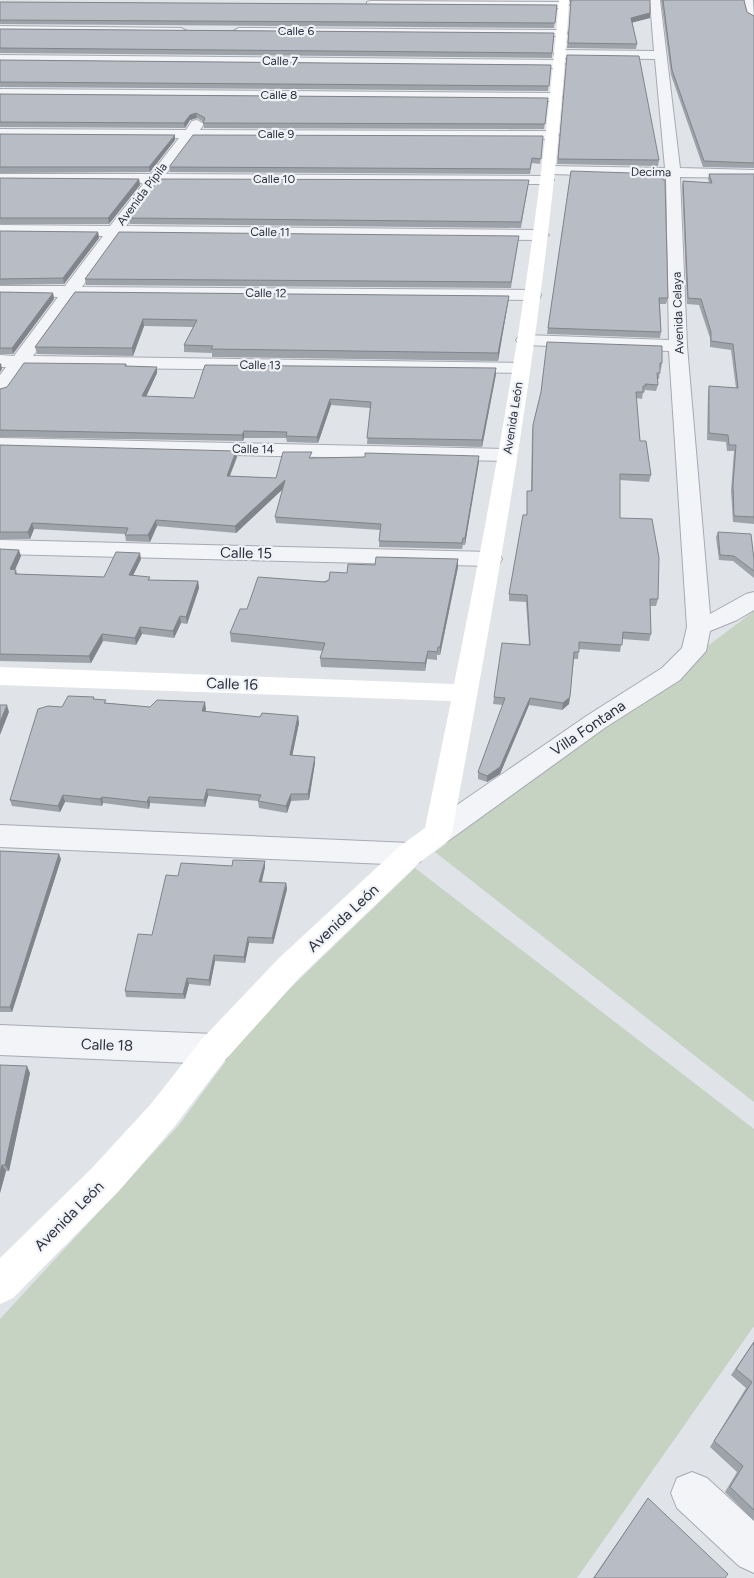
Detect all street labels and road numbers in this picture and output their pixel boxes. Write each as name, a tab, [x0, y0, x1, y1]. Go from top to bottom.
street label: Calle 6	[278, 24, 314, 38]
street label: Calle 7	[262, 54, 299, 68]
street label: Calle 8	[261, 88, 297, 102]
street label: Calle 9	[258, 127, 294, 141]
street label: Avenida Pípila	[114, 160, 170, 228]
street label: Decima	[631, 165, 671, 179]
street label: Calle 10	[253, 172, 295, 186]
street label: Calle 11	[250, 225, 290, 239]
street label: Avenida Celaya	[670, 272, 686, 354]
street label: Calle 12	[245, 286, 287, 300]
street label: Calle 13	[239, 358, 281, 372]
street label: Avenida León	[500, 381, 526, 455]
street label: Calle 14	[232, 442, 275, 456]
street label: Calle 15	[220, 544, 272, 562]
street label: Calle 16	[206, 674, 259, 694]
street label: Villa Fontana	[547, 696, 629, 760]
street label: Avenida León	[304, 880, 382, 956]
street label: Calle 18	[81, 1035, 133, 1055]
street label: Avenida León	[31, 1178, 107, 1254]

